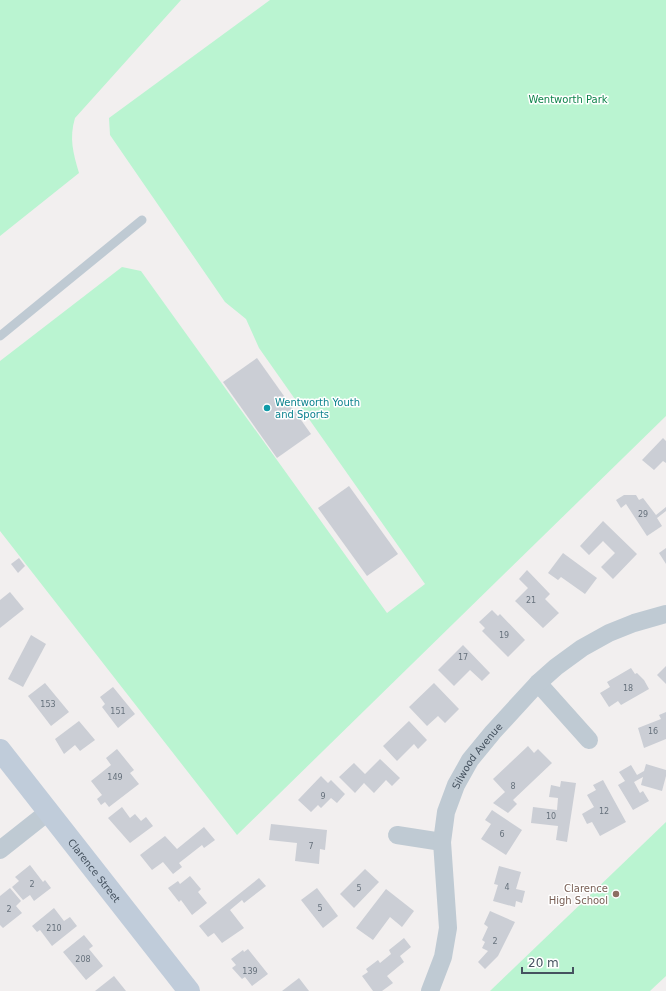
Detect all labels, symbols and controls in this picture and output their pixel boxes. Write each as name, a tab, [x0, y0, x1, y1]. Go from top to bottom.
park label: Wentworth Park	[528, 94, 608, 105]
place label: Wentworth Youth and Sports	[275, 397, 360, 420]
marker: Wentworth Youth and Sports	[262, 403, 272, 413]
house number: 29	[638, 510, 648, 519]
house number: 21	[526, 596, 536, 605]
house number: 19	[499, 631, 509, 640]
house number: 17	[458, 653, 468, 662]
house number: 18	[623, 684, 633, 693]
house number: 153	[40, 700, 56, 709]
house number: 151	[110, 707, 126, 716]
street label: Silwood Avenue	[450, 720, 504, 790]
house number: 16	[648, 727, 658, 736]
house number: 149	[107, 773, 123, 782]
house number: 8	[510, 782, 516, 791]
house number: 9	[320, 792, 326, 801]
house number: 12	[599, 807, 609, 816]
house number: 10	[546, 812, 556, 821]
house number: 6	[499, 830, 505, 839]
street label: Clarence Street	[66, 836, 123, 904]
house number: 7	[308, 842, 314, 851]
house number: 2	[29, 880, 35, 889]
house number: 4	[504, 883, 510, 892]
place label: Clarence High School	[549, 883, 608, 906]
house number: 5	[356, 884, 362, 893]
marker: Clarence High School	[611, 889, 621, 899]
house number: 5	[317, 904, 323, 913]
house number: 2	[6, 905, 12, 914]
house number: 210	[46, 924, 62, 933]
house number: 2	[492, 937, 498, 946]
scale bar	[522, 949, 573, 975]
house number: 208	[75, 955, 91, 964]
text: 20 m	[528, 956, 559, 970]
house number: 139	[242, 967, 258, 976]

